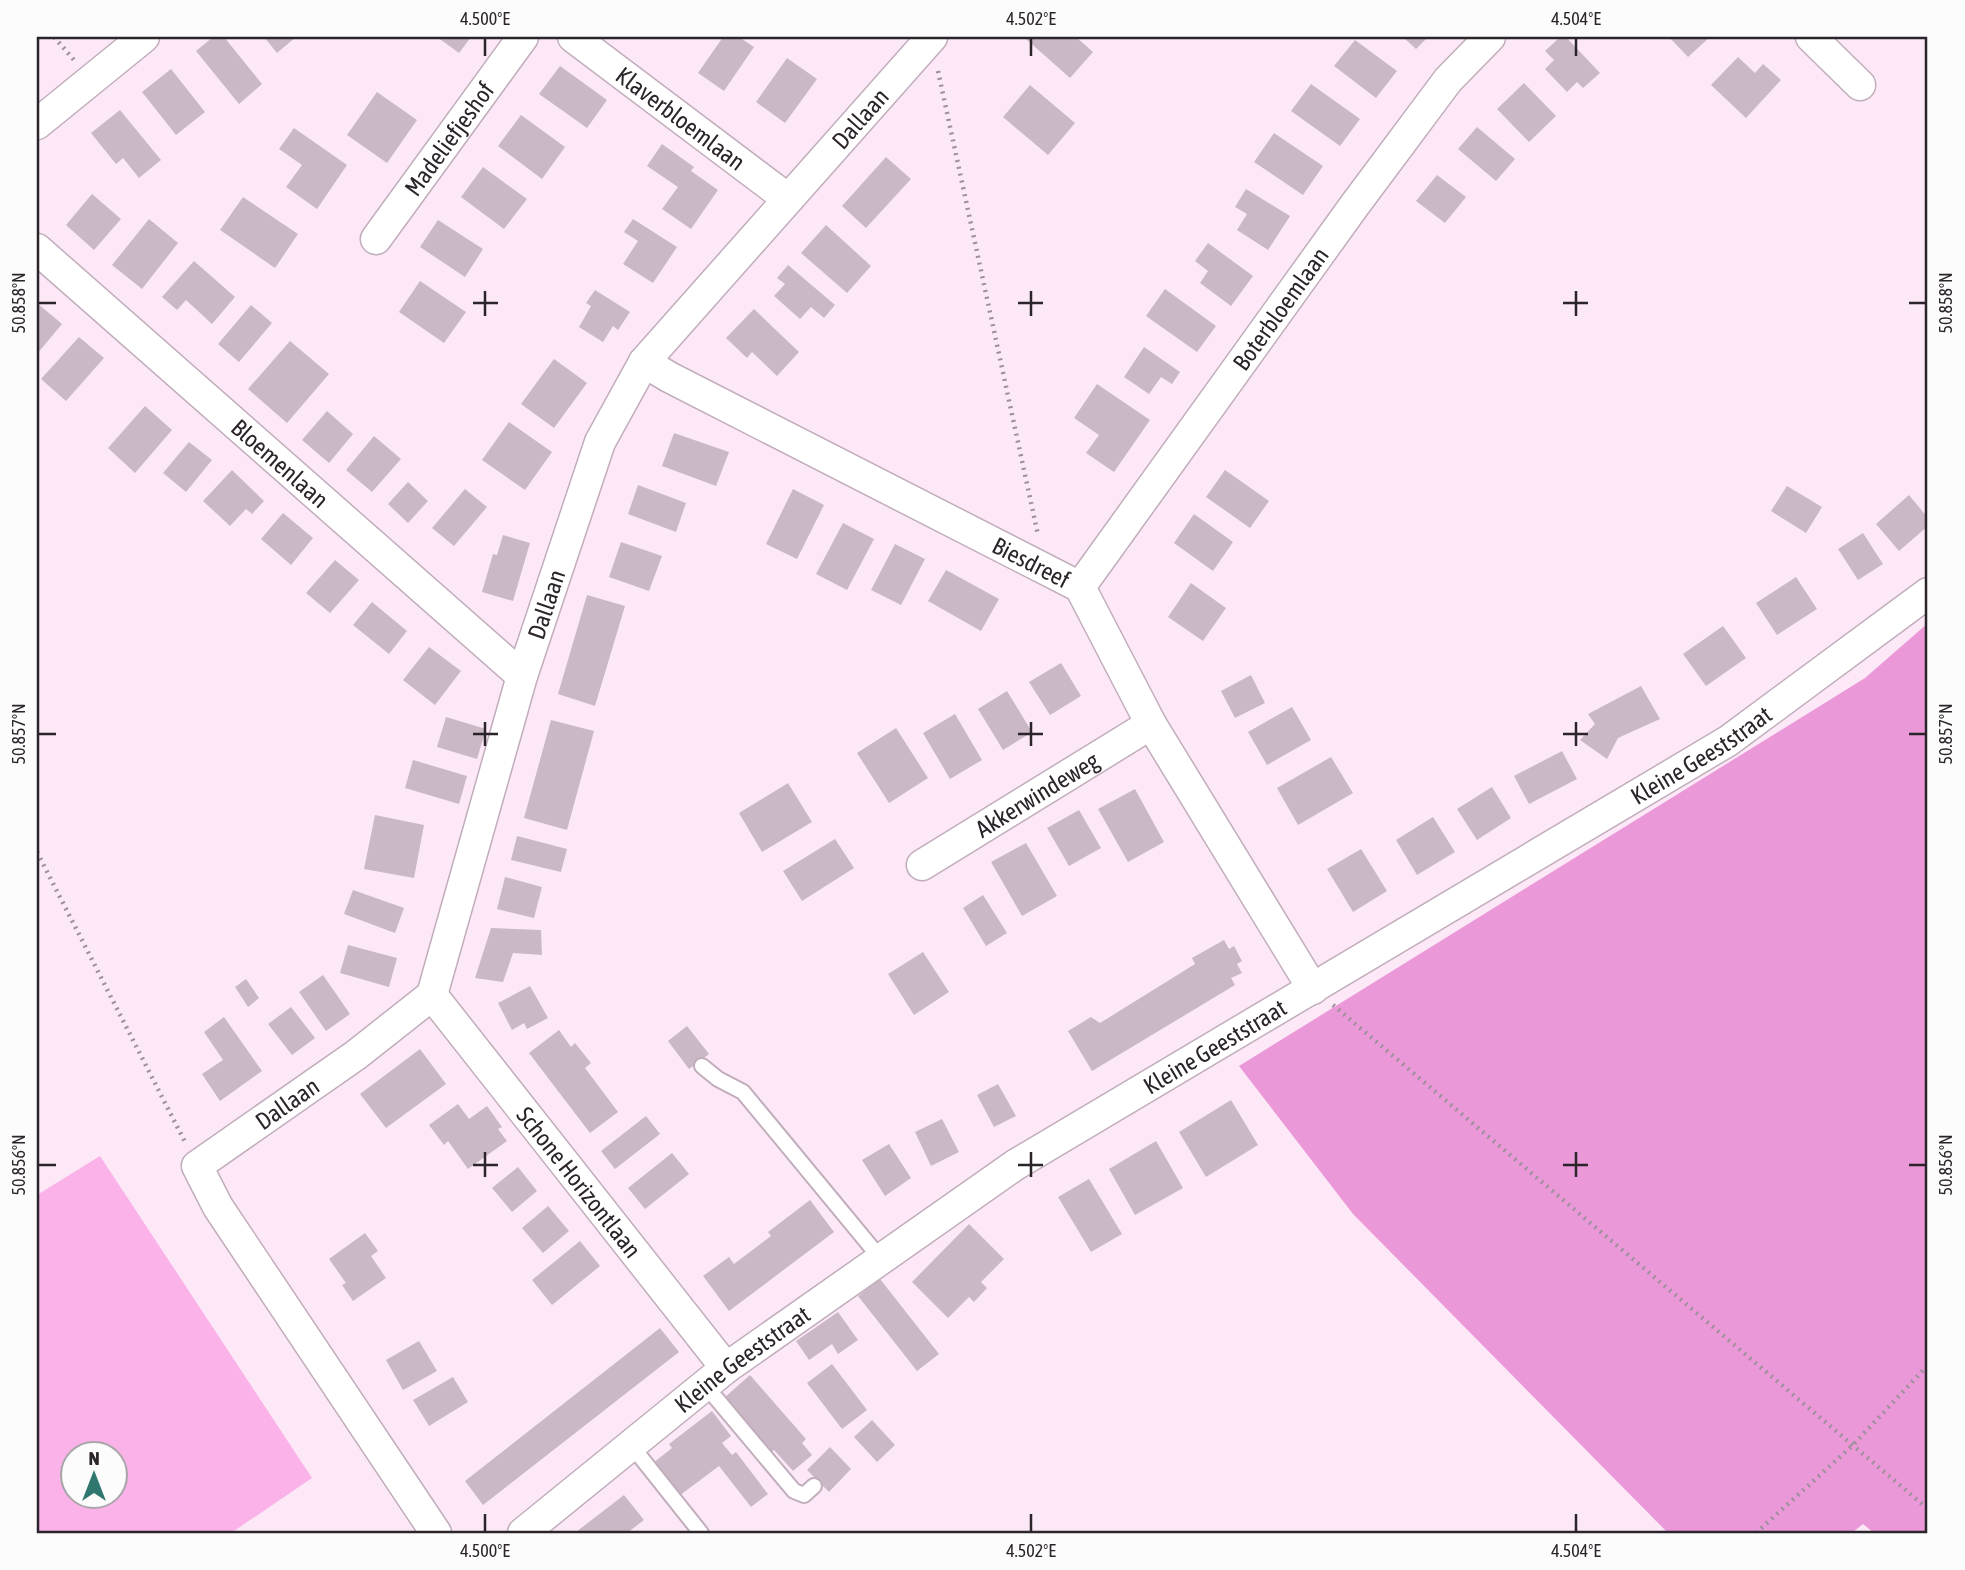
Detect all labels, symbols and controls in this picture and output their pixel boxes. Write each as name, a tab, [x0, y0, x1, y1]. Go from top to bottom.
text: 4.500°E	[460, 8, 510, 29]
text: 4.502°E	[1006, 8, 1056, 29]
text: 4.504°E	[1551, 8, 1601, 29]
street label: Klaverbloemlaan	[611, 61, 751, 175]
street label: Madeliefjeshof	[399, 77, 499, 201]
street label: Dallaan	[826, 83, 894, 154]
street label: Boterbloemlaan	[1227, 242, 1333, 375]
text: 50.858°N	[8, 272, 29, 334]
text: 50.858°N	[1935, 272, 1956, 334]
street label: Bloemenlaan	[226, 413, 334, 513]
street label: Biesdreef	[988, 531, 1075, 593]
street label: Dallaan	[522, 566, 570, 642]
street label: Kleine Geeststraat	[1626, 700, 1777, 809]
text: 50.857°N	[8, 703, 29, 765]
text: 50.857°N	[1935, 703, 1956, 765]
street label: Akkerwindeweg	[971, 746, 1104, 842]
street label: Kleine Geeststraat	[1138, 993, 1291, 1099]
street label: Dallaan	[250, 1072, 324, 1135]
street label: Schone Horizontlaan	[512, 1101, 647, 1263]
text: 50.856°N	[8, 1134, 29, 1196]
text: 50.856°N	[1935, 1134, 1956, 1196]
street label: Kleine Geeststraat	[669, 1300, 815, 1418]
north arrow	[60, 1440, 130, 1510]
text: N	[88, 1447, 100, 1469]
text: 4.500°E	[460, 1540, 510, 1561]
text: 4.502°E	[1006, 1540, 1056, 1561]
text: 4.504°E	[1551, 1540, 1601, 1561]

